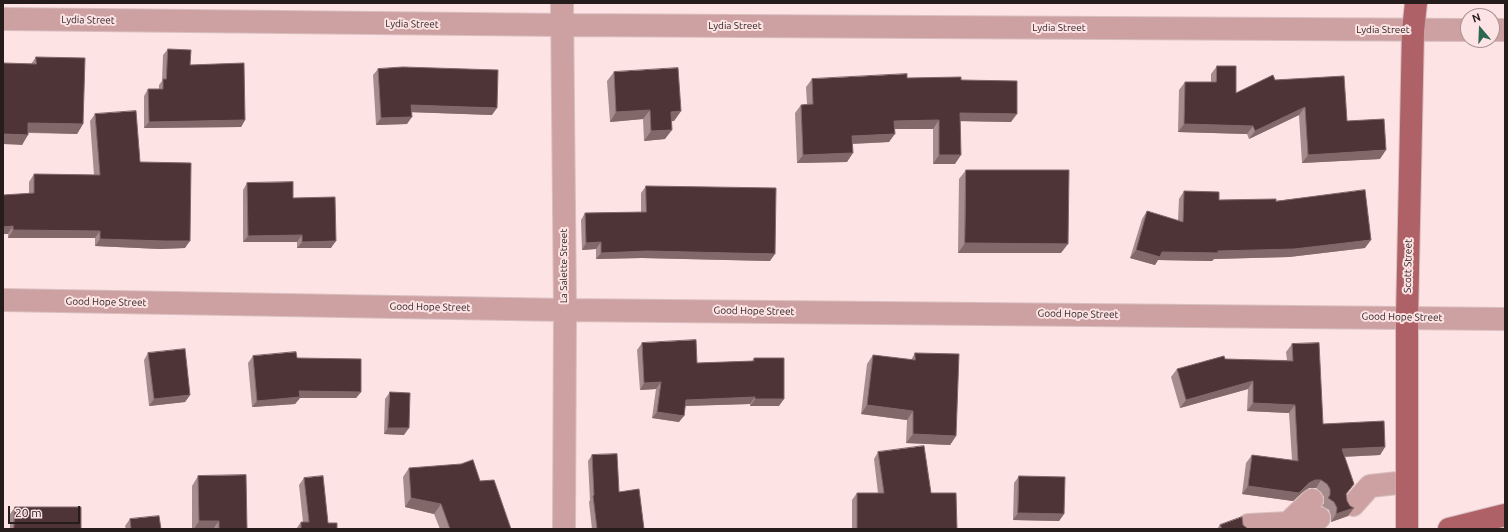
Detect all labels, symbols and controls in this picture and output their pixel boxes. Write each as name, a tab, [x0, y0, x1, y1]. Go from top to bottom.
north arrow	[1460, 8, 1500, 48]
text: N	[1471, 11, 1482, 25]
street label: Lydia Street	[61, 14, 115, 26]
street label: Lydia Street	[385, 18, 439, 30]
street label: Lydia Street	[708, 20, 762, 32]
street label: Lydia Street	[1032, 22, 1086, 34]
street label: Lydia Street	[1356, 24, 1410, 36]
street label: La Salette Street	[558, 229, 570, 303]
street label: Scott Street	[1402, 239, 1414, 293]
street label: Good Hope Street	[65, 295, 147, 309]
street label: Good Hope Street	[389, 300, 471, 314]
street label: Good Hope Street	[713, 304, 795, 318]
street label: Good Hope Street	[1037, 307, 1119, 321]
street label: Good Hope Street	[1361, 310, 1443, 324]
scale bar	[10, 498, 82, 524]
text: 20 m	[15, 506, 42, 519]

